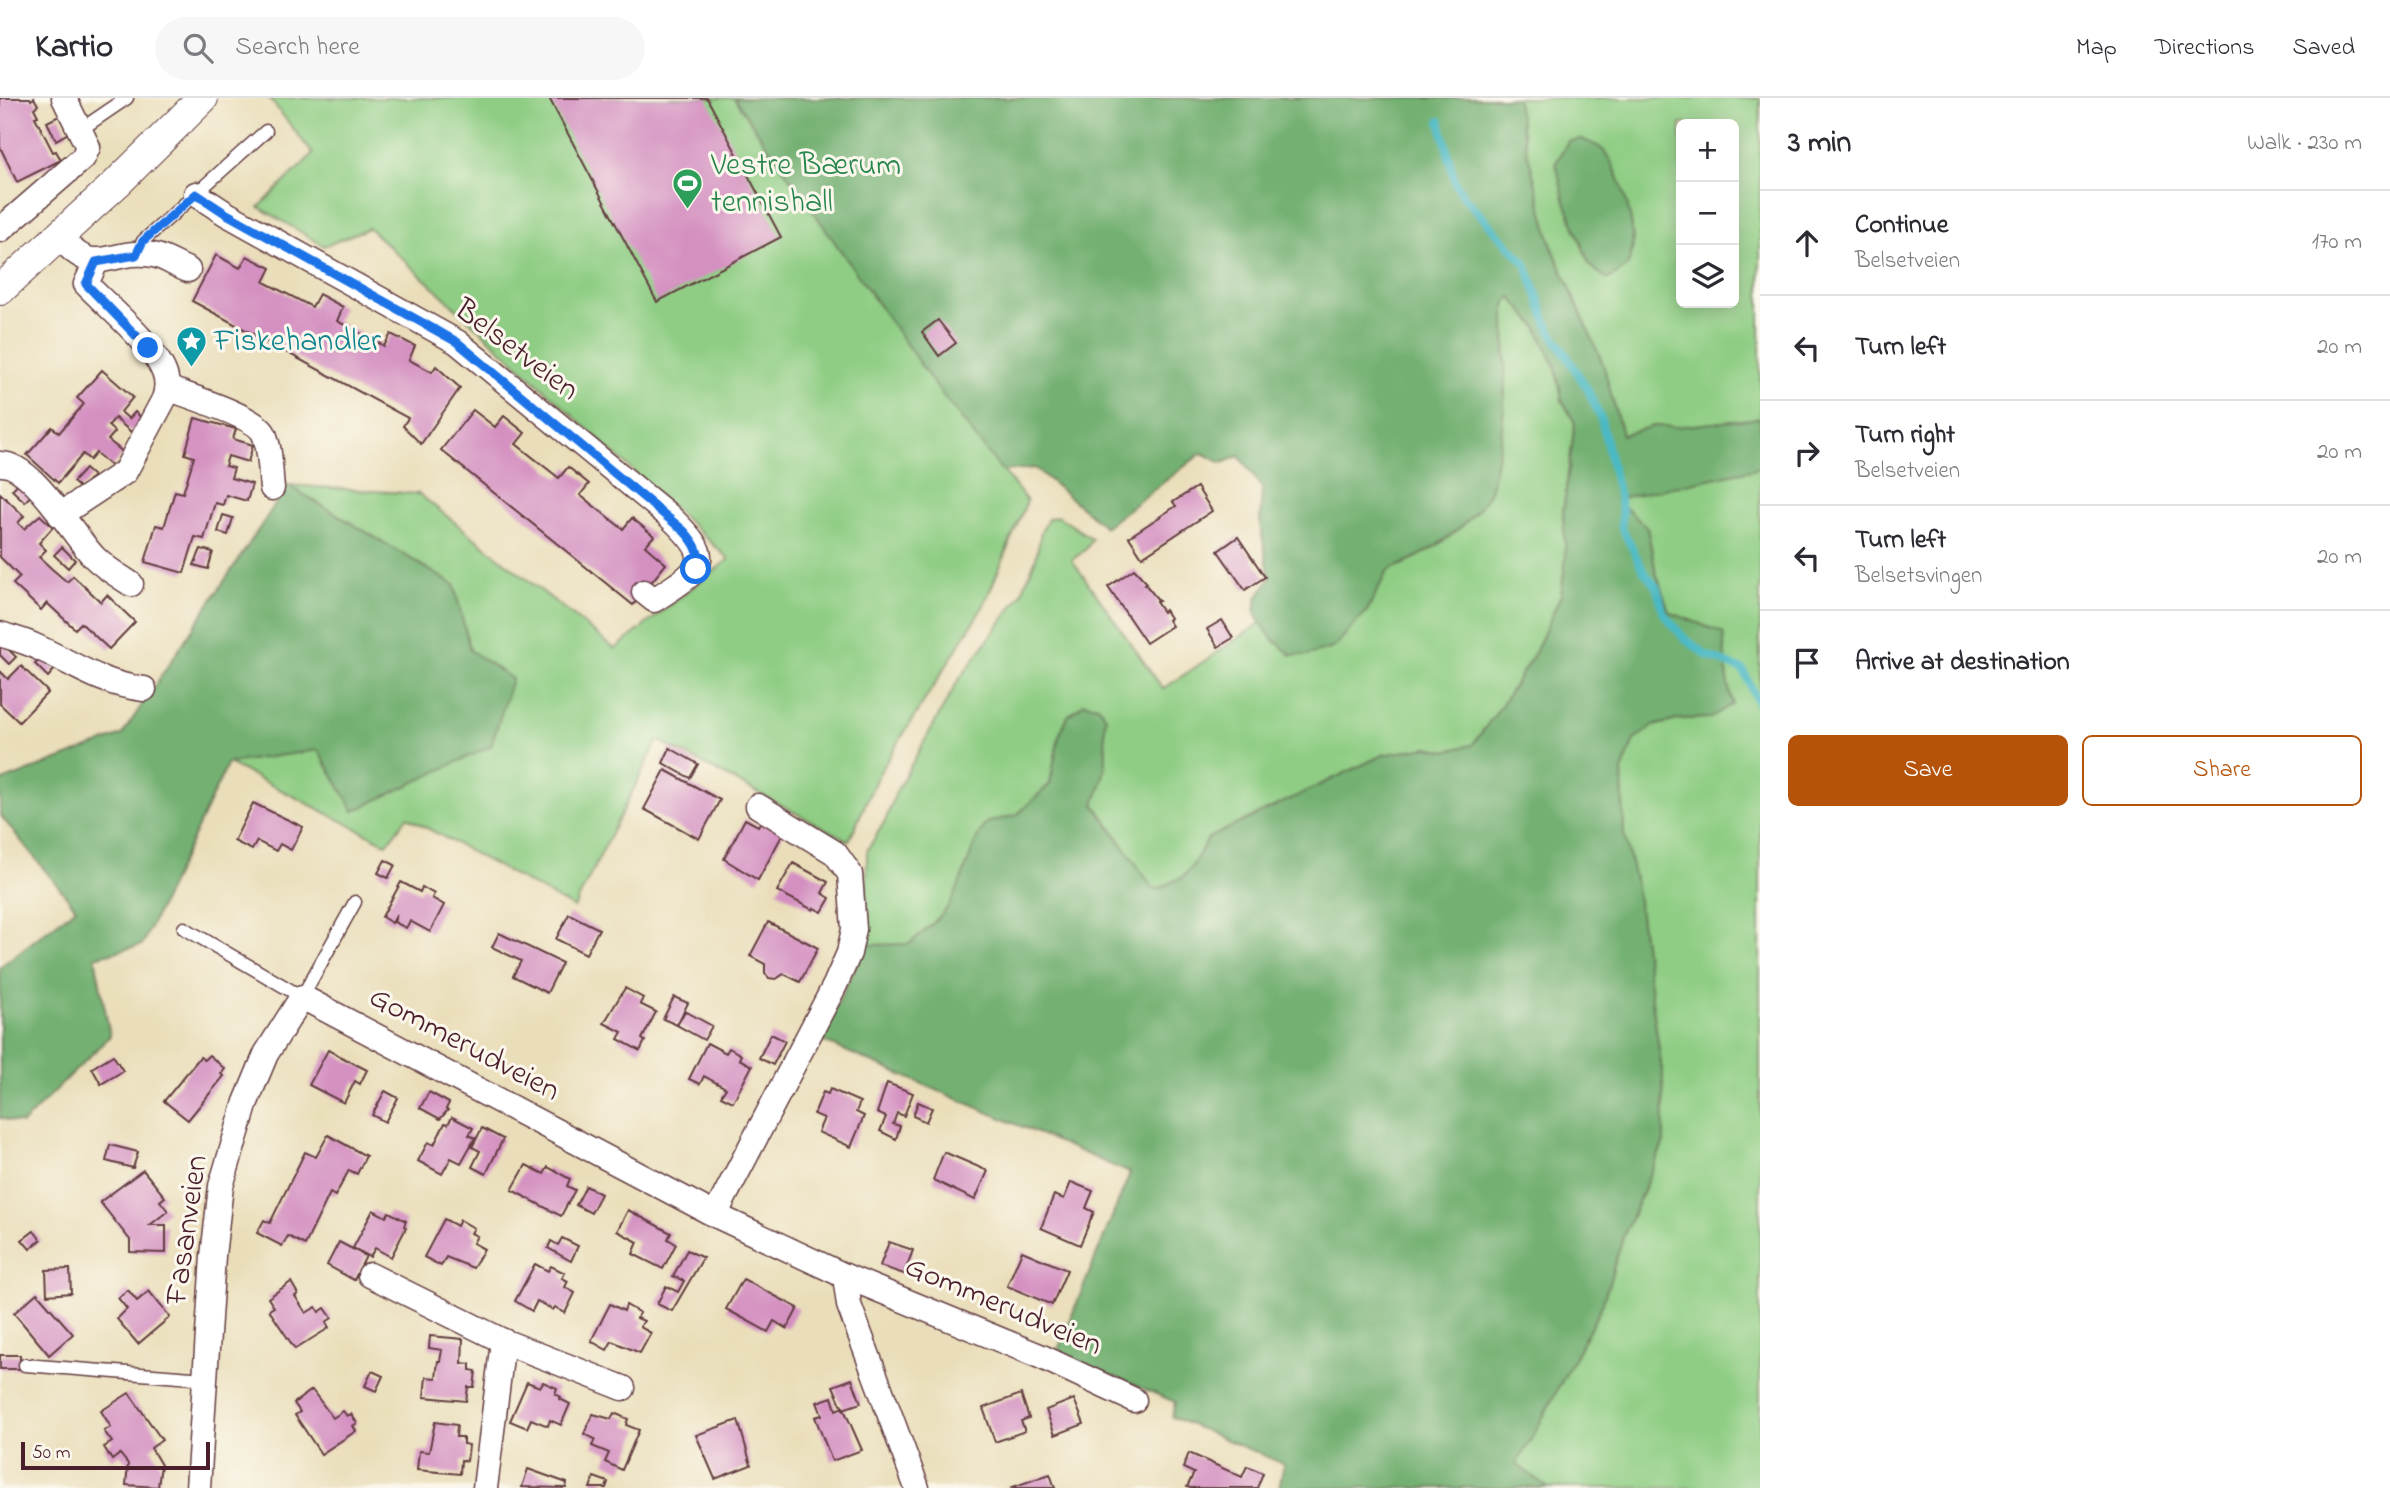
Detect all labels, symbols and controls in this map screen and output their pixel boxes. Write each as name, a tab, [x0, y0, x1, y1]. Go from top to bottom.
search box	[155, 17, 645, 80]
text: Kartio	[35, 24, 113, 72]
icon: search	[179, 29, 217, 67]
text: Search here	[235, 29, 360, 67]
text: Map	[2076, 31, 2117, 66]
text: Directions	[2155, 31, 2254, 66]
text: Saved	[2292, 31, 2355, 66]
map controls	[1676, 119, 1739, 308]
button: +	[1676, 119, 1739, 182]
text: 3 min	[1788, 122, 1851, 166]
text: Walk · 230 m	[2247, 127, 2362, 160]
place label: Vestre Bærum tennishall	[710, 143, 901, 227]
sports icon: Vestre Bærum tennishall	[671, 167, 705, 211]
button: −	[1676, 182, 1739, 245]
text: Continue	[1855, 207, 1948, 245]
icon: ahead	[1788, 224, 1826, 262]
text: 170 m	[2312, 226, 2362, 259]
button: layers	[1676, 245, 1739, 308]
text: Belsetveien	[1855, 245, 1960, 278]
street label: Belsetveien	[443, 288, 589, 414]
place label: Fiskehandler	[213, 319, 381, 366]
place icon: Fiskehandler	[174, 325, 208, 369]
icon: left	[1788, 329, 1826, 367]
text: Turn left	[1855, 329, 1946, 367]
text: 20 m	[2317, 331, 2362, 364]
route end	[132, 332, 163, 363]
text: Turn right	[1855, 417, 1955, 455]
icon: right	[1788, 434, 1826, 472]
text: 20 m	[2317, 436, 2362, 469]
text: Belsetveien	[1855, 455, 1960, 488]
text: Turn left	[1855, 522, 1946, 560]
icon: left	[1788, 539, 1826, 577]
text: 20 m	[2317, 541, 2362, 574]
route start	[680, 553, 711, 584]
text: Belsetsvingen	[1855, 560, 1982, 593]
icon: arrive	[1788, 644, 1826, 682]
text: Arrive at destination	[1855, 644, 2070, 682]
button: Save	[1788, 735, 2068, 806]
button: Share	[2082, 735, 2362, 806]
street label: Gommerudveien	[360, 975, 568, 1115]
street label: Fasanveien	[154, 1152, 222, 1309]
street label: Gommerudveien	[897, 1244, 1109, 1370]
scale bar	[21, 1439, 210, 1471]
text: 50 m	[32, 1440, 71, 1467]

